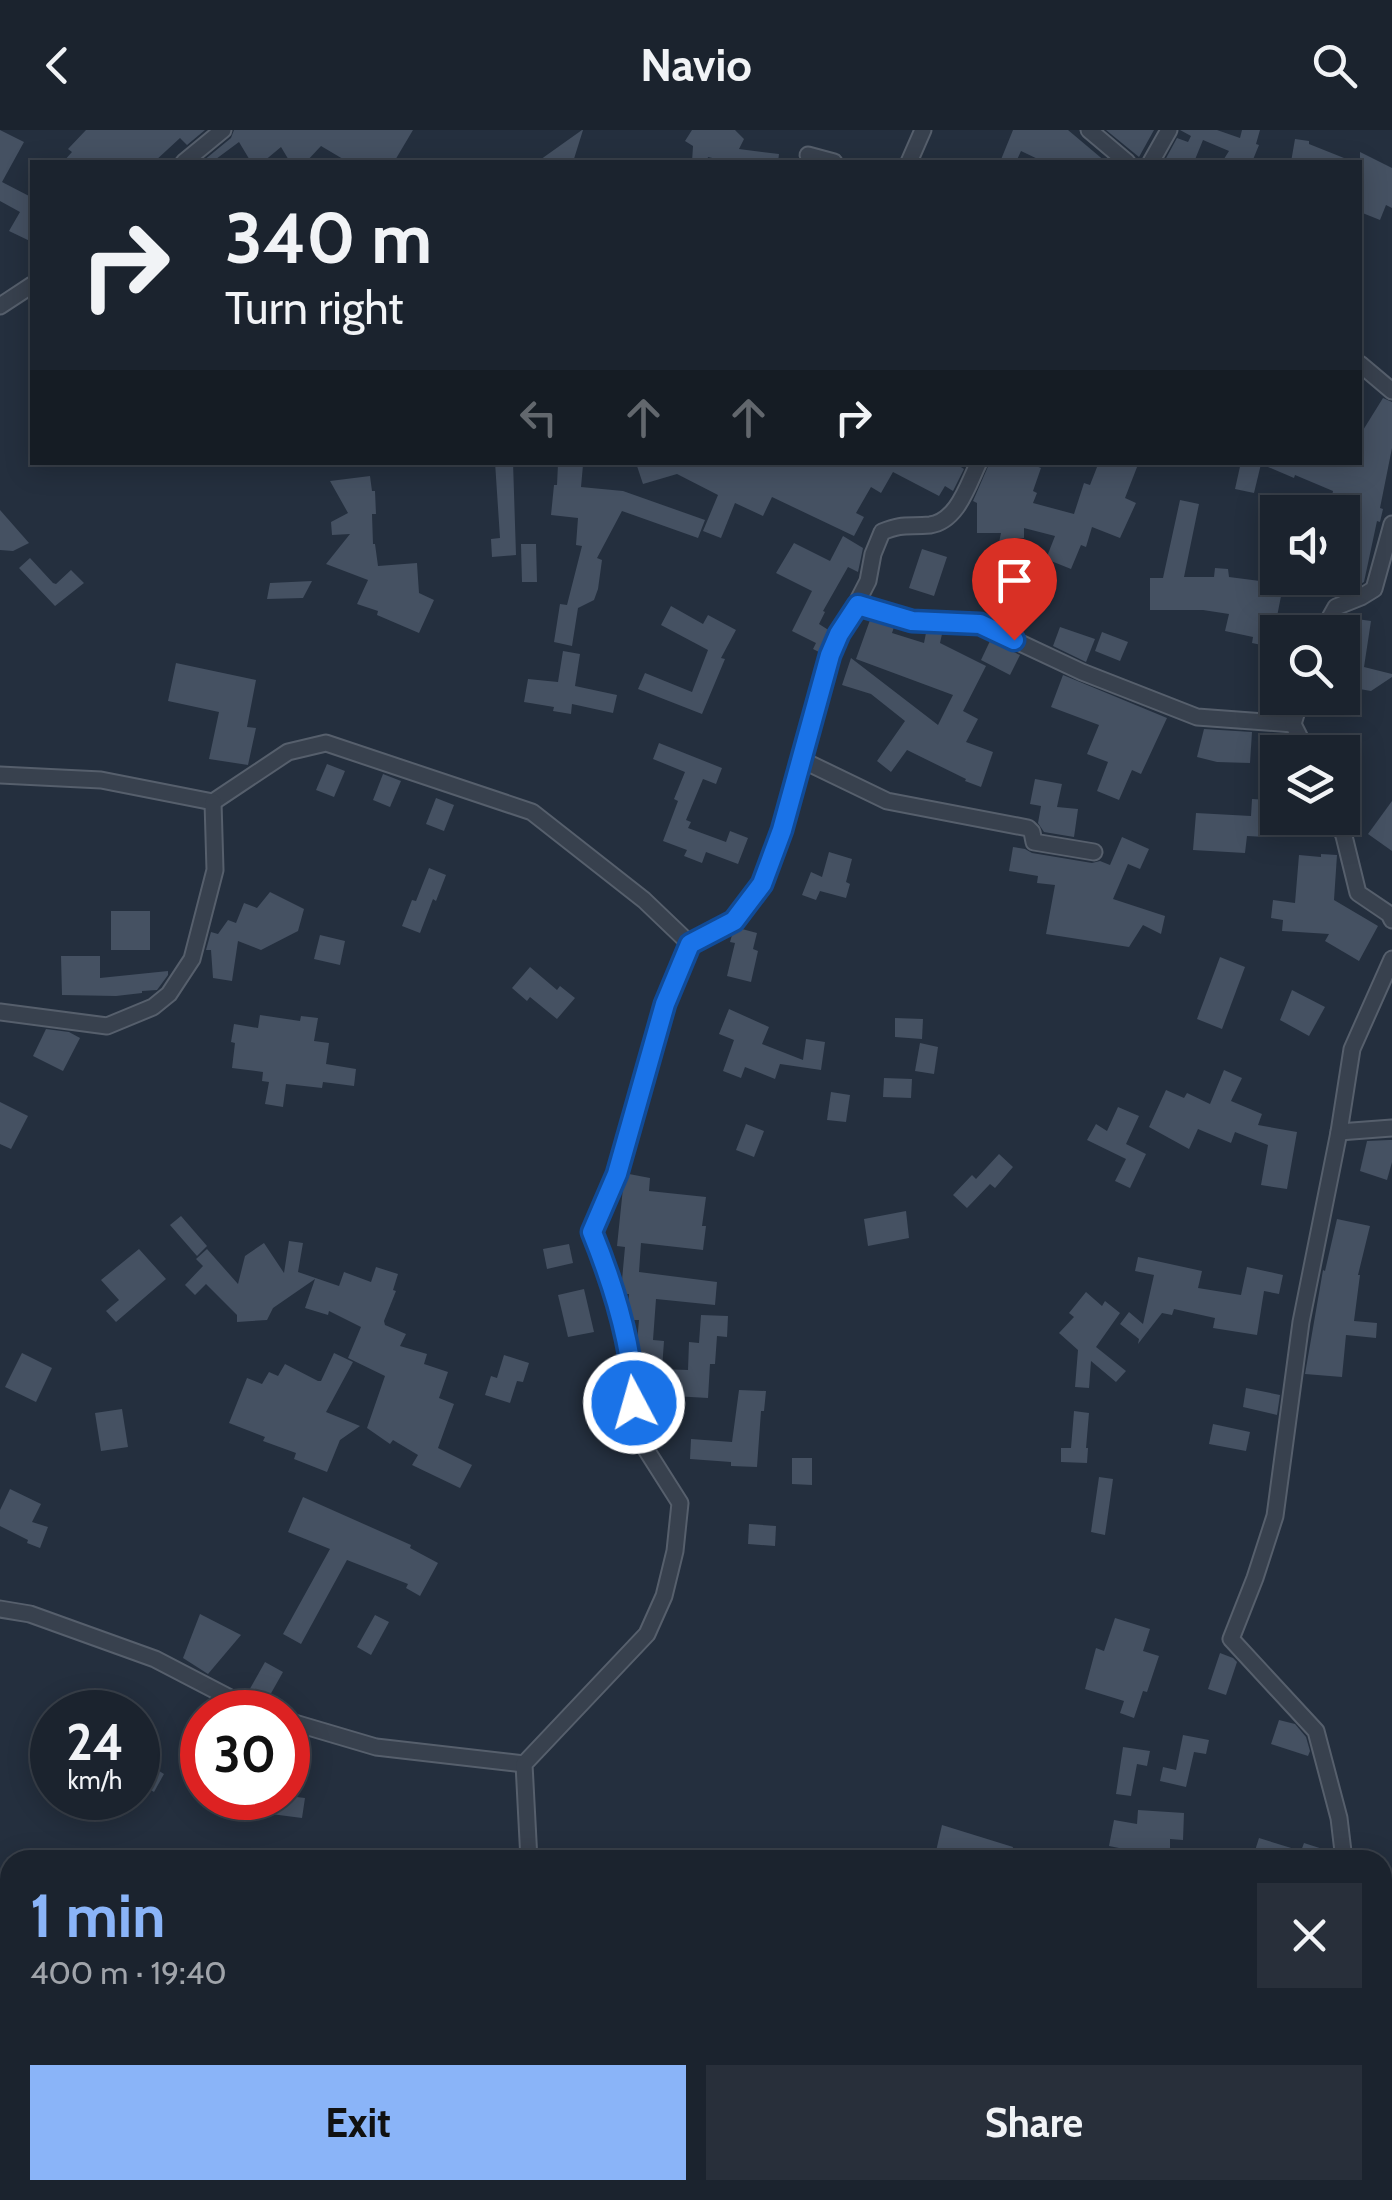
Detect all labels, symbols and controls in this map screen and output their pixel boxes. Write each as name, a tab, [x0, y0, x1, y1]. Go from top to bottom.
icon: back	[30, 38, 85, 93]
text: Navio	[640, 38, 752, 92]
icon: search	[1307, 38, 1362, 93]
text: 340 m	[225, 195, 432, 281]
icon: right	[60, 200, 190, 330]
text: Turn right	[225, 281, 404, 335]
icon: left	[511, 390, 566, 445]
icon: ahead	[616, 390, 671, 445]
icon: ahead	[721, 390, 776, 445]
icon: right	[826, 390, 881, 445]
map controls	[1260, 495, 1360, 835]
button: sound	[1260, 495, 1360, 595]
pin	[972, 538, 1057, 641]
icon: arrive	[987, 553, 1042, 608]
button: search	[1260, 615, 1360, 715]
button: layers	[1260, 735, 1360, 835]
position arrow	[582, 1351, 686, 1455]
speed limit sign: 30	[180, 1690, 310, 1820]
text: 24	[66, 1712, 124, 1773]
text: km/h	[68, 1765, 122, 1795]
text: 1 min	[30, 1879, 165, 1952]
button: close	[1257, 1883, 1362, 1988]
text: 400 m · 19:40	[30, 1953, 227, 1992]
button: Exit	[30, 2065, 686, 2180]
button: Share	[706, 2065, 1362, 2180]

